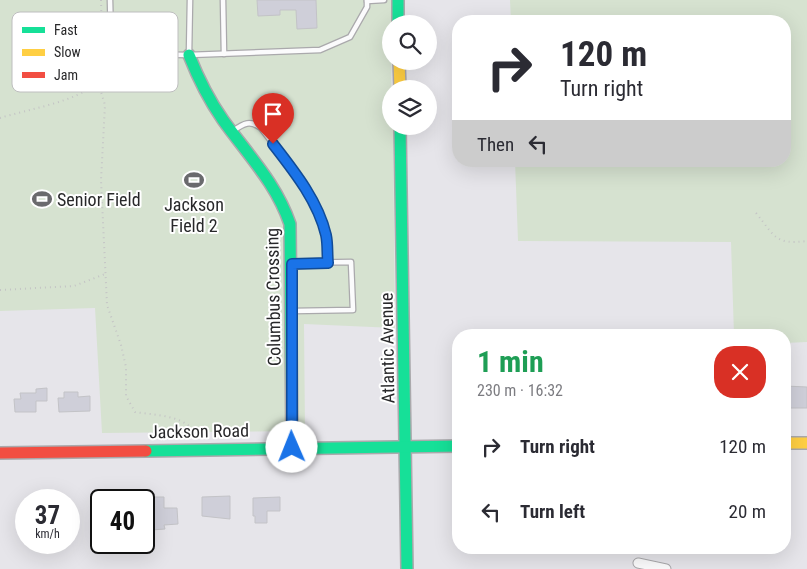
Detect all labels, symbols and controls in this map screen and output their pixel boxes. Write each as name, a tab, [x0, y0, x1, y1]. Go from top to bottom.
legend	[12, 12, 178, 92]
map controls	[382, 15, 437, 135]
button: search	[382, 15, 437, 70]
text: Fast	[54, 22, 78, 38]
text: 120 m	[560, 34, 647, 75]
icon: right	[477, 35, 542, 100]
text: Slow	[54, 44, 81, 60]
text: Jam	[54, 67, 78, 83]
text: Turn right	[560, 76, 643, 101]
button: layers	[382, 80, 437, 135]
pin	[252, 93, 294, 144]
icon: arrive	[259, 100, 287, 128]
icon: left	[524, 130, 552, 158]
text: Then	[477, 133, 514, 156]
sports icon: Jackson Field 2	[183, 169, 205, 191]
sports icon: Senior Field	[31, 188, 53, 210]
place label: Senior Field	[57, 189, 141, 210]
place label: Jackson Field 2	[164, 194, 224, 236]
street label: Columbus Crossing	[261, 228, 285, 366]
street label: Atlantic Avenue	[376, 292, 398, 404]
text: 1 min	[477, 344, 544, 379]
button: close	[714, 346, 766, 398]
text: 230 m · 16:32	[477, 381, 563, 400]
street label: Jackson Road	[149, 420, 249, 442]
position arrow	[265, 420, 317, 472]
icon: right	[477, 433, 505, 461]
text: Turn right	[520, 435, 595, 458]
text: 120 m	[719, 435, 766, 458]
speed limit sign: 40	[90, 489, 155, 554]
icon: left	[477, 498, 505, 526]
text: Turn left	[520, 500, 585, 523]
text: 20 m	[729, 500, 766, 523]
text: 37	[35, 501, 60, 530]
text: km/h	[35, 527, 60, 541]

